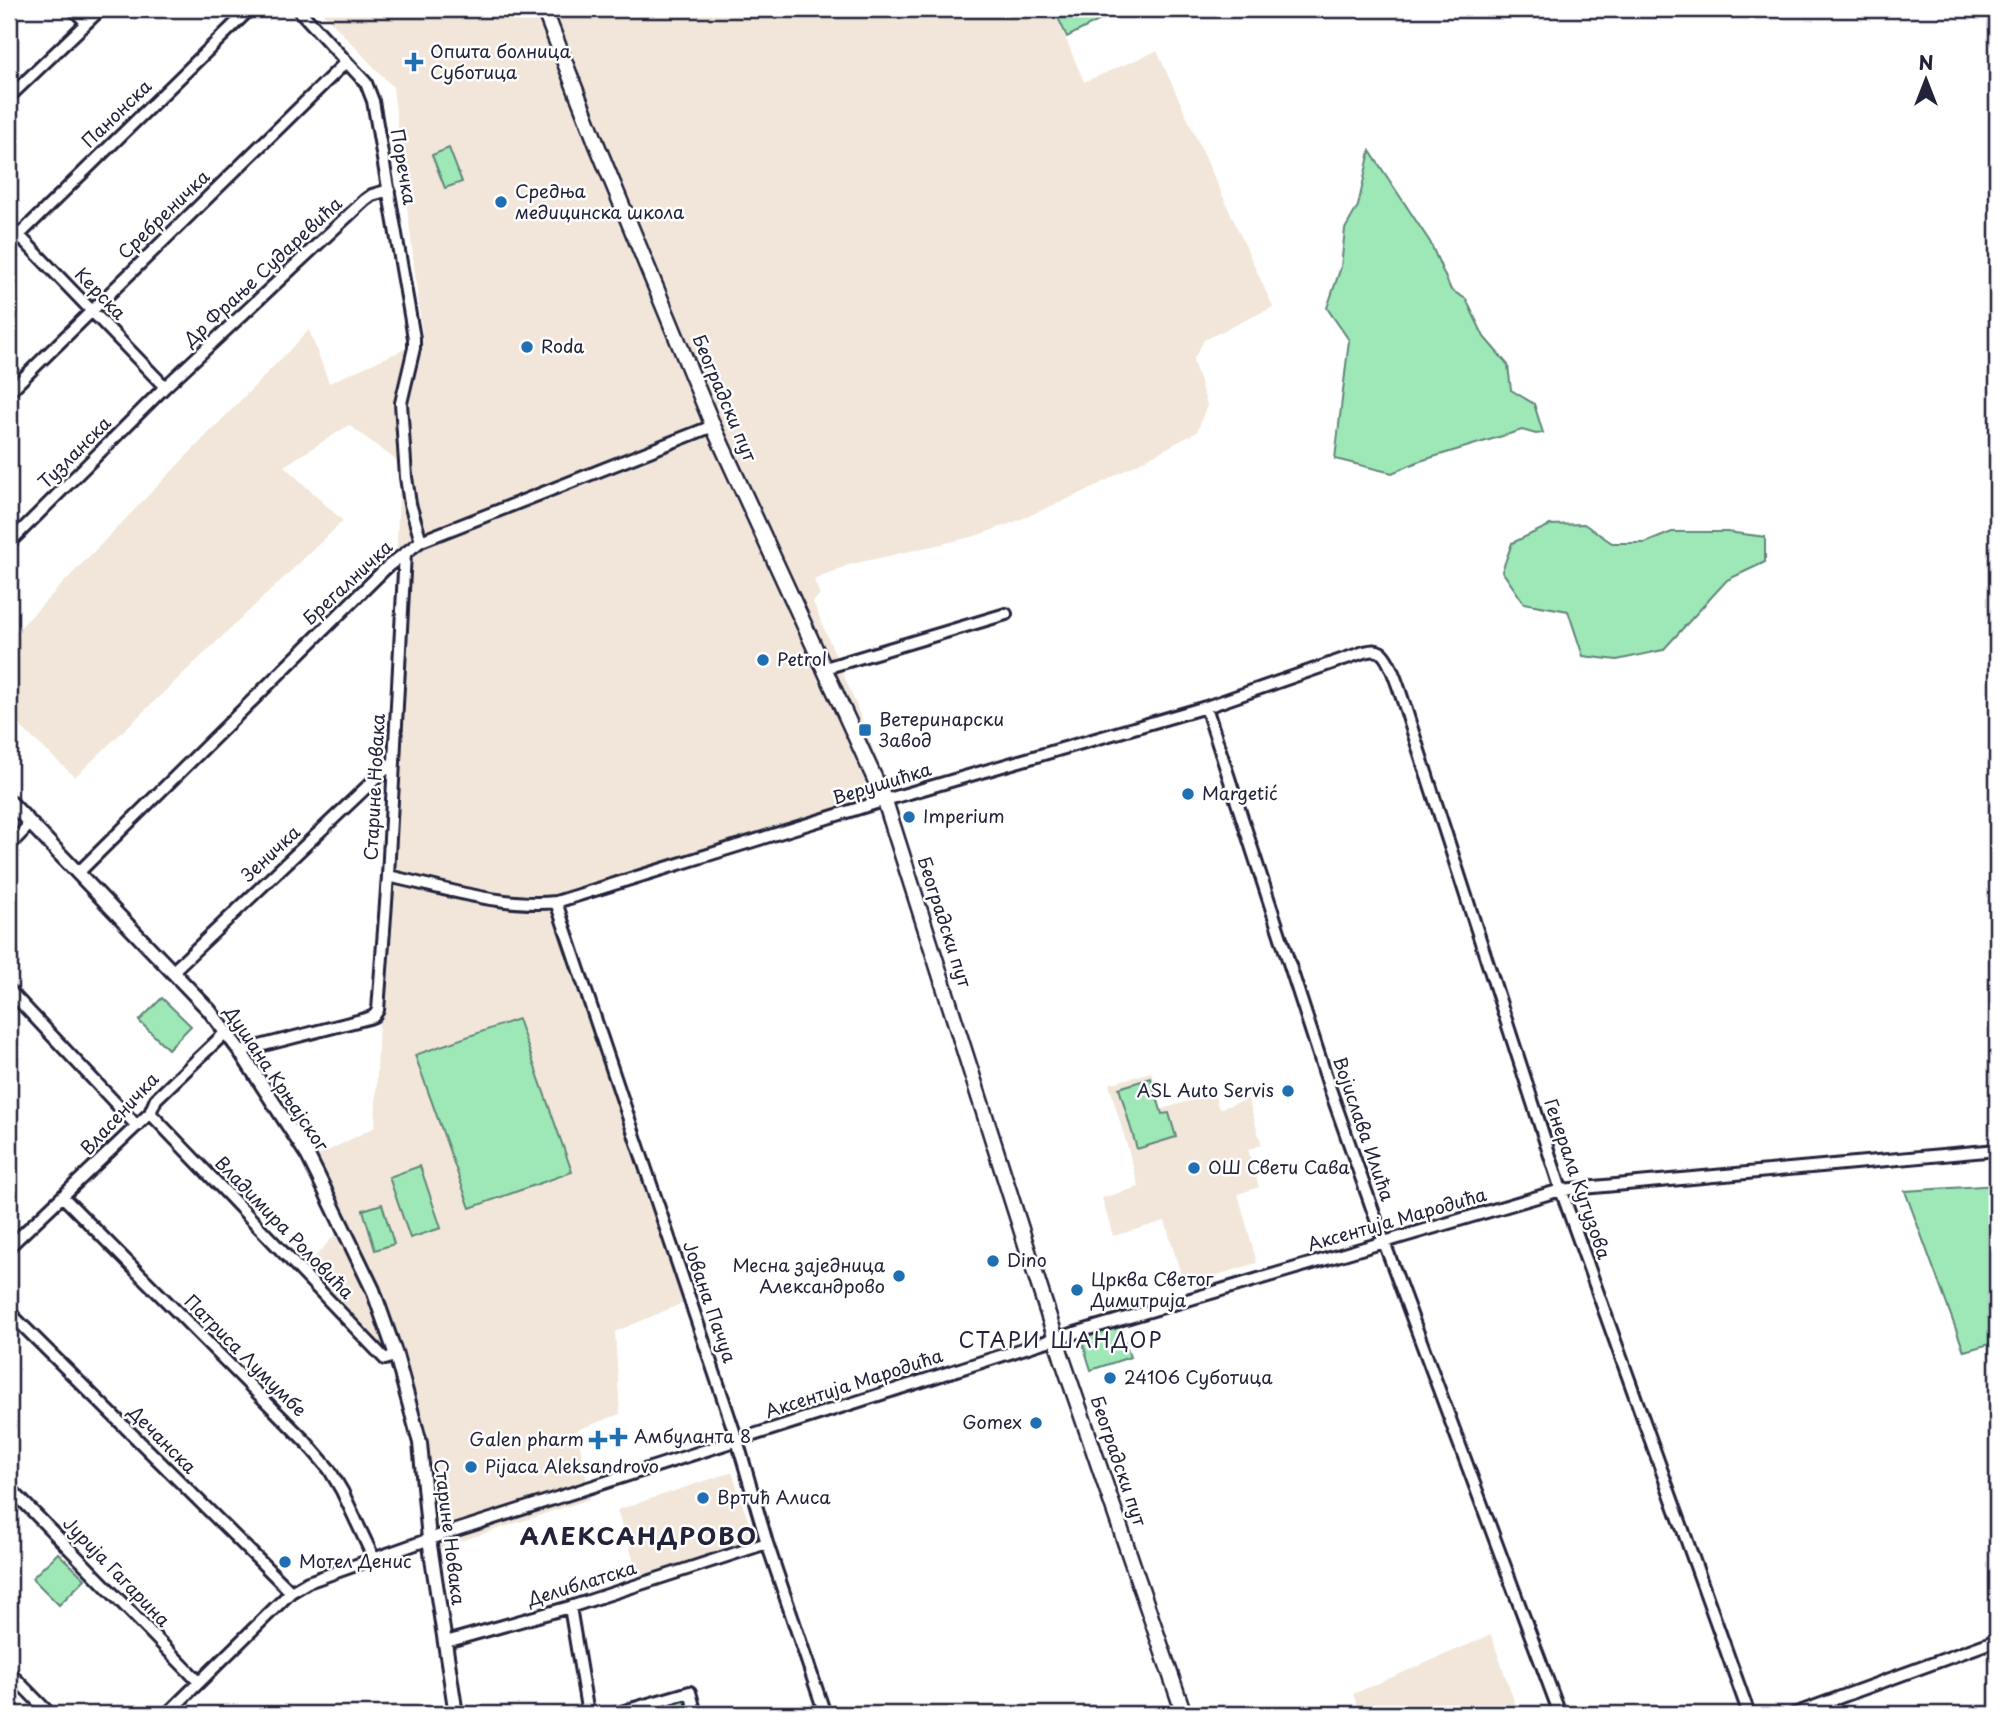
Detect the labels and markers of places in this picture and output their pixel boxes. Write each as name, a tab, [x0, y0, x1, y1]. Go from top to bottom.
place label: Општа болница Суботица	[430, 37, 571, 85]
marker: Општа болница Суботица	[404, 52, 424, 72]
place label: Средња медицинска школа	[515, 177, 685, 225]
marker: Средња медицинска школа	[493, 194, 509, 210]
place label: Roda	[541, 332, 584, 359]
marker: Roda	[519, 339, 535, 355]
place label: Petrol	[777, 645, 827, 672]
marker: Petrol	[755, 652, 771, 668]
place label: Ветеринарски Завод	[879, 705, 1004, 753]
marker: Ветеринарски Завод	[857, 722, 873, 738]
place label: Margetić	[1202, 779, 1278, 806]
marker: Margetić	[1180, 786, 1196, 802]
place label: Imperium	[923, 802, 1005, 829]
marker: Imperium	[901, 809, 917, 825]
place label: ASL Auto Servis	[1137, 1076, 1274, 1103]
marker: ASL Auto Servis	[1280, 1083, 1296, 1099]
place label: ОШ Свети Сава	[1208, 1153, 1350, 1180]
marker: ОШ Свети Сава	[1186, 1160, 1202, 1176]
place label: Dino	[1007, 1246, 1047, 1273]
place label: Месна заједница Александрово	[732, 1251, 886, 1299]
marker: Dino	[985, 1253, 1001, 1269]
place label: Црква Светог Димитрија	[1090, 1265, 1214, 1313]
marker: Месна заједница Александрово	[891, 1268, 907, 1284]
marker: Црква Светог Димитрија	[1069, 1282, 1085, 1298]
place label: 24106 Суботица	[1124, 1363, 1273, 1390]
marker: 24106 Суботица	[1102, 1370, 1118, 1386]
place label: Gomex	[962, 1408, 1022, 1435]
marker: Gomex	[1028, 1415, 1044, 1431]
place label: Амбуланта 8	[634, 1422, 751, 1449]
place label: Galen pharm	[469, 1425, 584, 1452]
marker: Амбуланта 8	[608, 1427, 628, 1447]
marker: Galen pharm	[590, 1432, 606, 1448]
place label: Pijaca Aleksandrovo	[485, 1452, 659, 1479]
marker: Pijaca Aleksandrovo	[463, 1459, 479, 1475]
place label: Вртић Алиса	[717, 1483, 831, 1510]
marker: Вртић Алиса	[695, 1490, 711, 1506]
place label: Мотел Денис	[299, 1547, 412, 1574]
marker: Мотел Денис	[277, 1554, 293, 1570]

